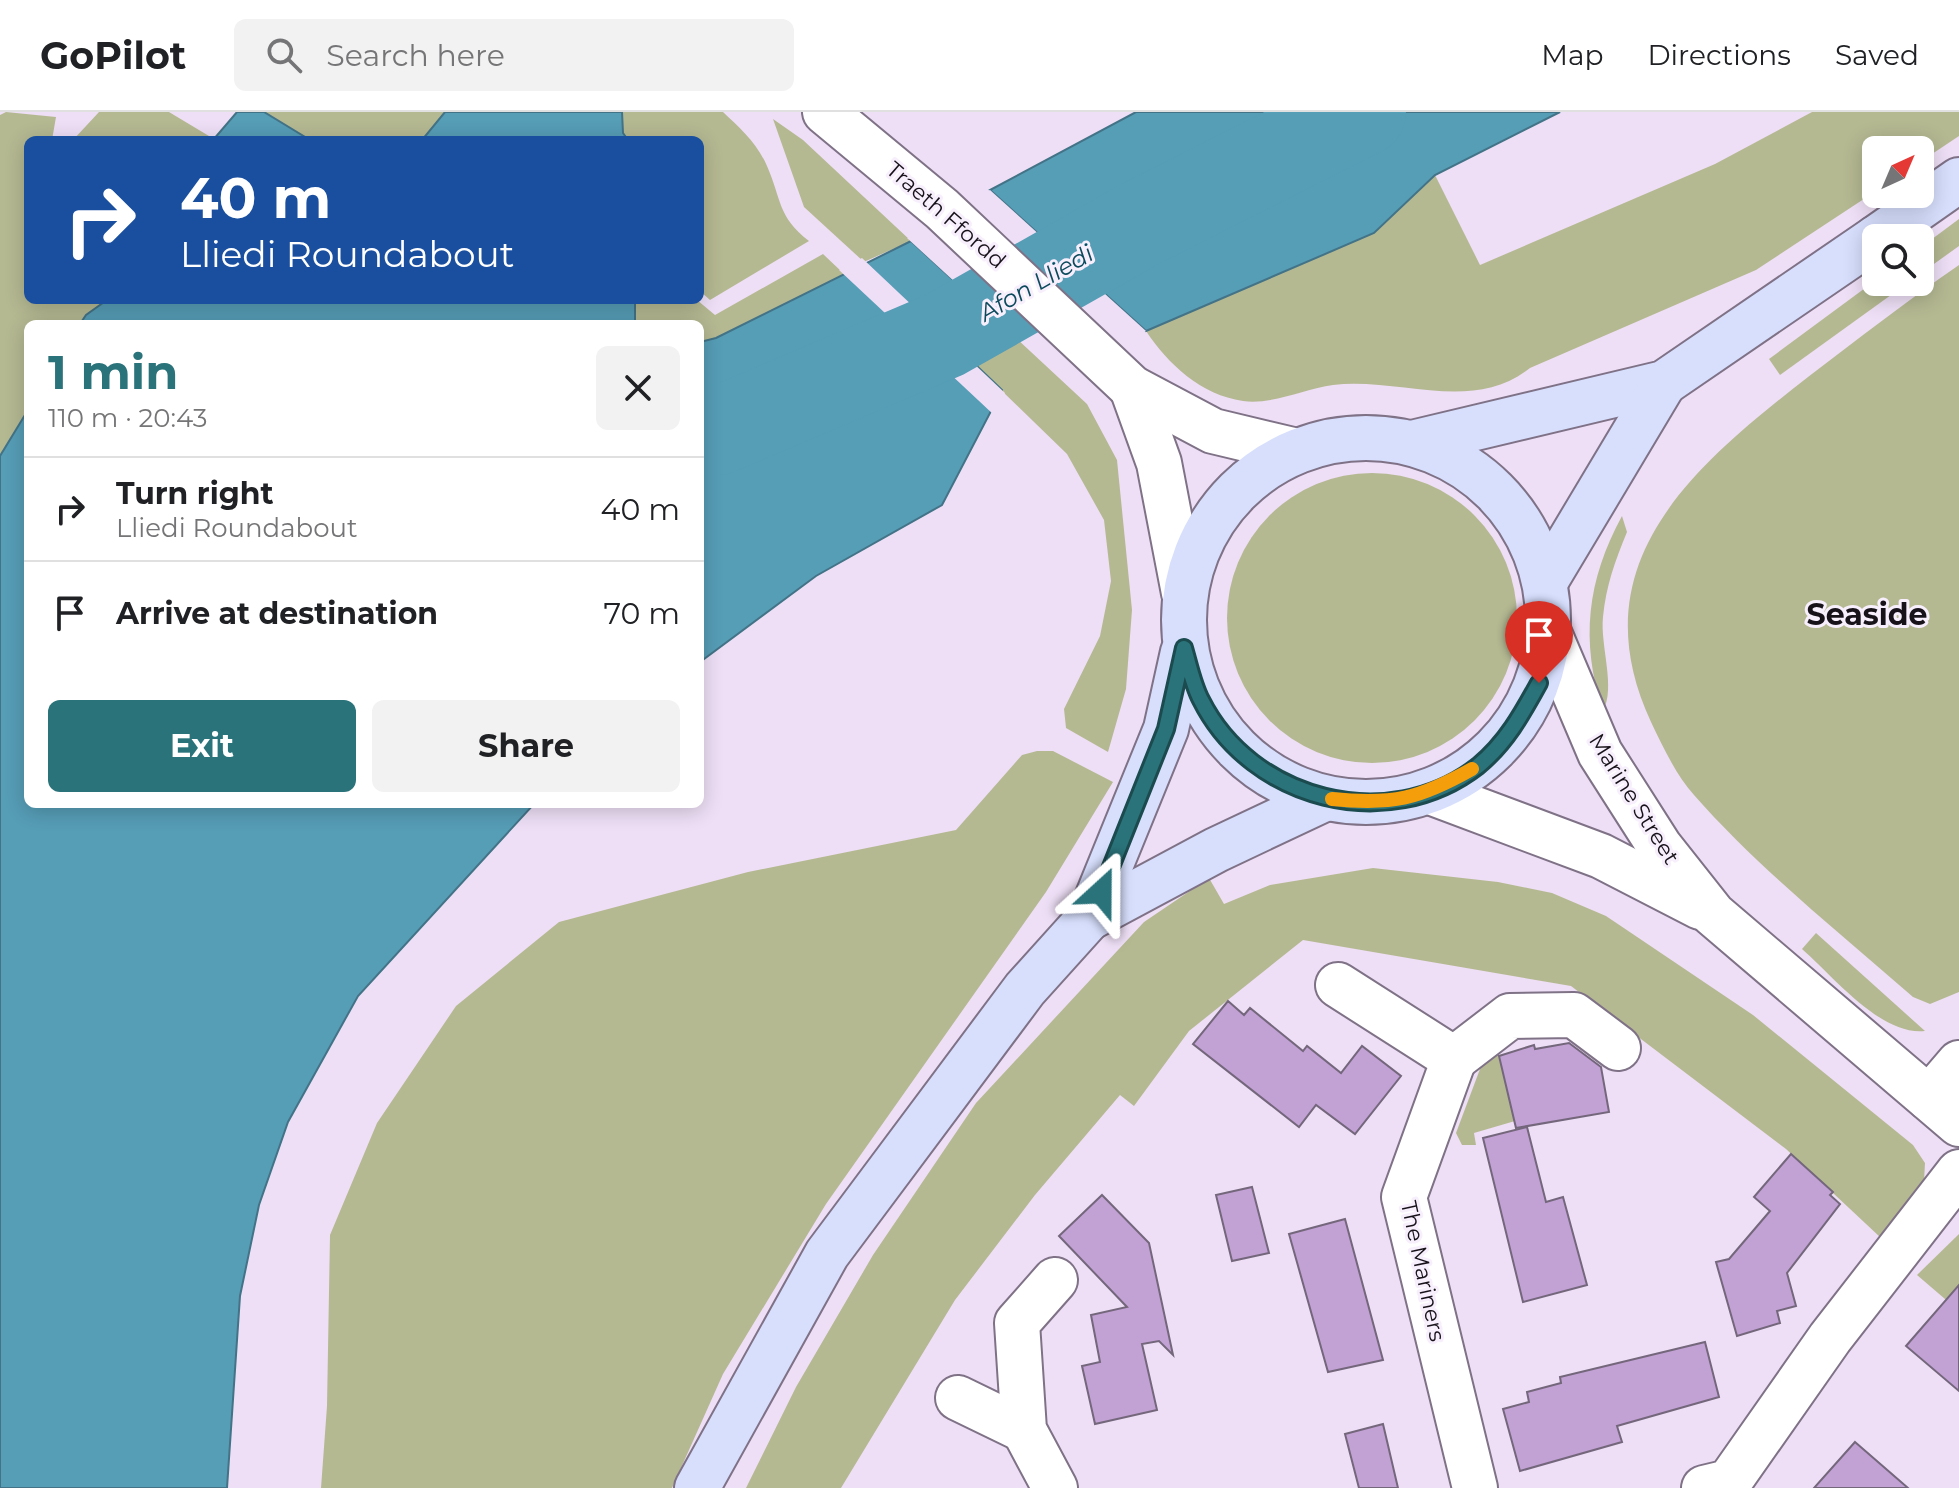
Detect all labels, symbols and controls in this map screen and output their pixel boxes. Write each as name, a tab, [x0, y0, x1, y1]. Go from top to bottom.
search box	[234, 19, 794, 91]
text: GoPilot	[40, 32, 186, 79]
icon: search	[262, 33, 306, 77]
text: Search here	[326, 37, 505, 74]
text: Map	[1541, 38, 1603, 72]
text: Directions	[1647, 38, 1791, 72]
text: Saved	[1835, 38, 1919, 72]
north arrow	[1862, 136, 1934, 208]
map controls	[1862, 136, 1934, 296]
street label: Traeth Ffordd	[881, 156, 1011, 274]
text: 40 m	[180, 164, 331, 232]
icon: right	[48, 168, 152, 272]
button: search	[1862, 224, 1934, 296]
text: Lliedi Roundabout	[180, 232, 514, 276]
water label: Afon Lliedi	[972, 238, 1099, 328]
text: 1 min	[48, 343, 178, 401]
button: close	[596, 346, 680, 430]
text: 110 m · 20:43	[48, 402, 207, 434]
text: Turn right	[116, 475, 273, 512]
icon: right	[48, 487, 92, 531]
text: 40 m	[601, 491, 680, 528]
text: Lliedi Roundabout	[116, 512, 358, 544]
icon: arrive	[48, 591, 92, 635]
text: Arrive at destination	[116, 595, 438, 632]
text: 70 m	[603, 595, 680, 632]
district label: Seaside	[1807, 596, 1927, 633]
pin	[1505, 601, 1573, 683]
icon: arrive	[1517, 613, 1561, 657]
button: Exit	[48, 700, 356, 792]
button: Share	[372, 700, 680, 792]
street label: Marine Street	[1583, 729, 1685, 869]
position arrow	[1059, 850, 1143, 934]
street label: The Mariners	[1395, 1198, 1451, 1344]

